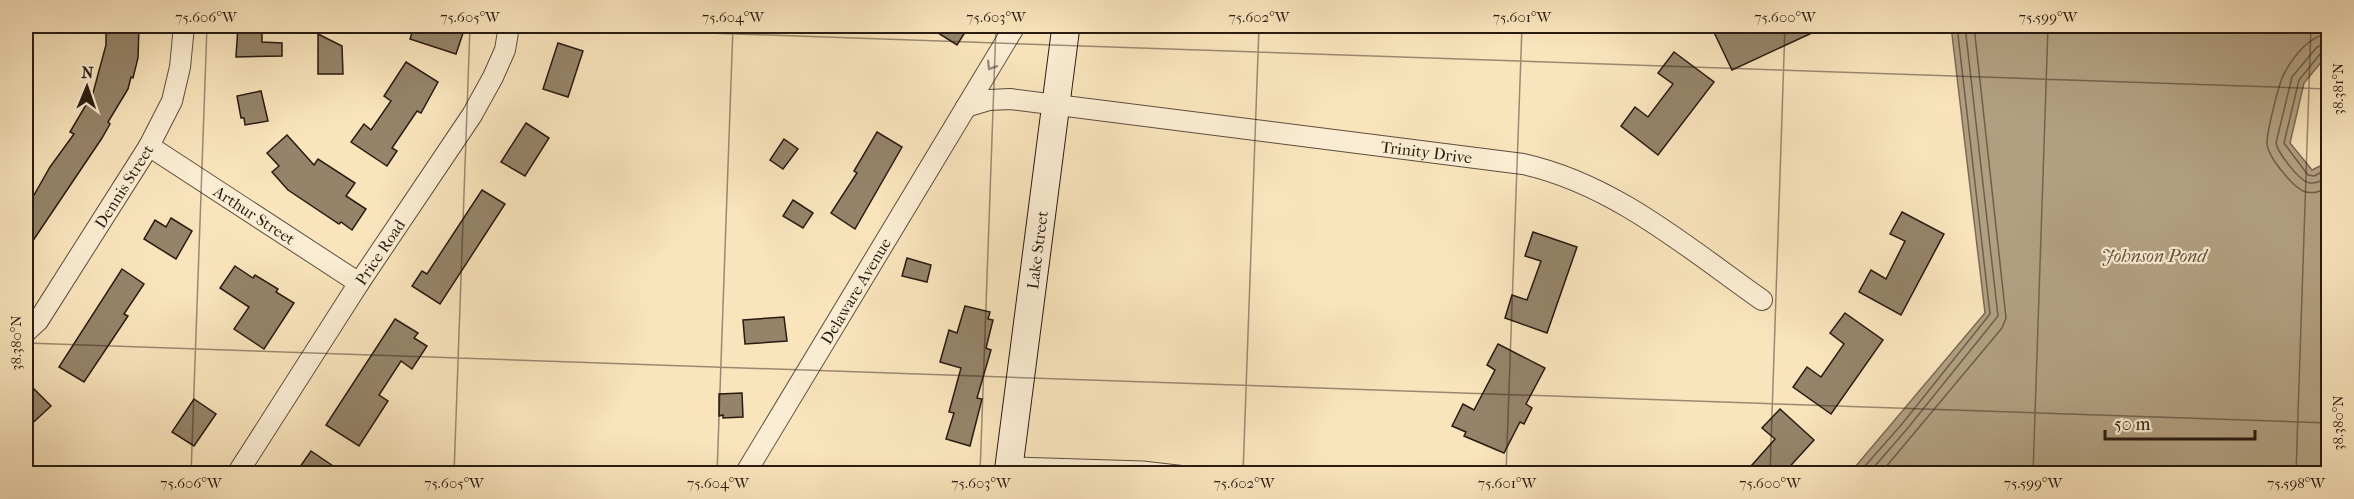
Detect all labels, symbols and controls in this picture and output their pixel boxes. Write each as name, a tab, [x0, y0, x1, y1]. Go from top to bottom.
text: 75.606°W	[175, 8, 238, 26]
text: 75.605°W	[440, 8, 501, 26]
text: 75.604°W	[702, 8, 765, 26]
text: 75.603°W	[966, 8, 1027, 26]
text: 75.602°W	[1229, 8, 1291, 26]
text: 75.601°W	[1493, 8, 1553, 26]
text: 75.600°W	[1754, 8, 1817, 26]
text: 75.599°W	[2019, 8, 2078, 26]
north arrow	[57, 57, 117, 117]
one-way arrow	[986, 60, 998, 70]
text: 38.381°N	[2329, 62, 2347, 115]
text: N	[81, 63, 95, 82]
street label: Trinity Drive	[1380, 137, 1473, 167]
street label: Dennis Street	[90, 141, 157, 231]
street label: Arthur Street	[209, 181, 299, 248]
street label: Lake Street	[1023, 209, 1052, 290]
street label: Price Road	[351, 215, 409, 288]
street label: Delaware Avenue	[816, 234, 895, 347]
water label: Johnson Pond	[2102, 246, 2209, 267]
text: 38.380°N	[7, 315, 25, 371]
text: 38.380°N	[2329, 395, 2347, 451]
scale bar	[2105, 403, 2255, 441]
text: 50 m	[2114, 414, 2151, 435]
text: 75.606°W	[160, 474, 223, 492]
text: 75.605°W	[424, 474, 485, 492]
text: 75.604°W	[687, 474, 750, 492]
text: 75.603°W	[951, 474, 1012, 492]
text: 75.602°W	[1214, 474, 1276, 492]
text: 75.601°W	[1478, 474, 1538, 492]
text: 75.600°W	[1739, 474, 1802, 492]
text: 75.599°W	[2004, 474, 2063, 492]
text: 75.598°W	[2267, 474, 2326, 492]

